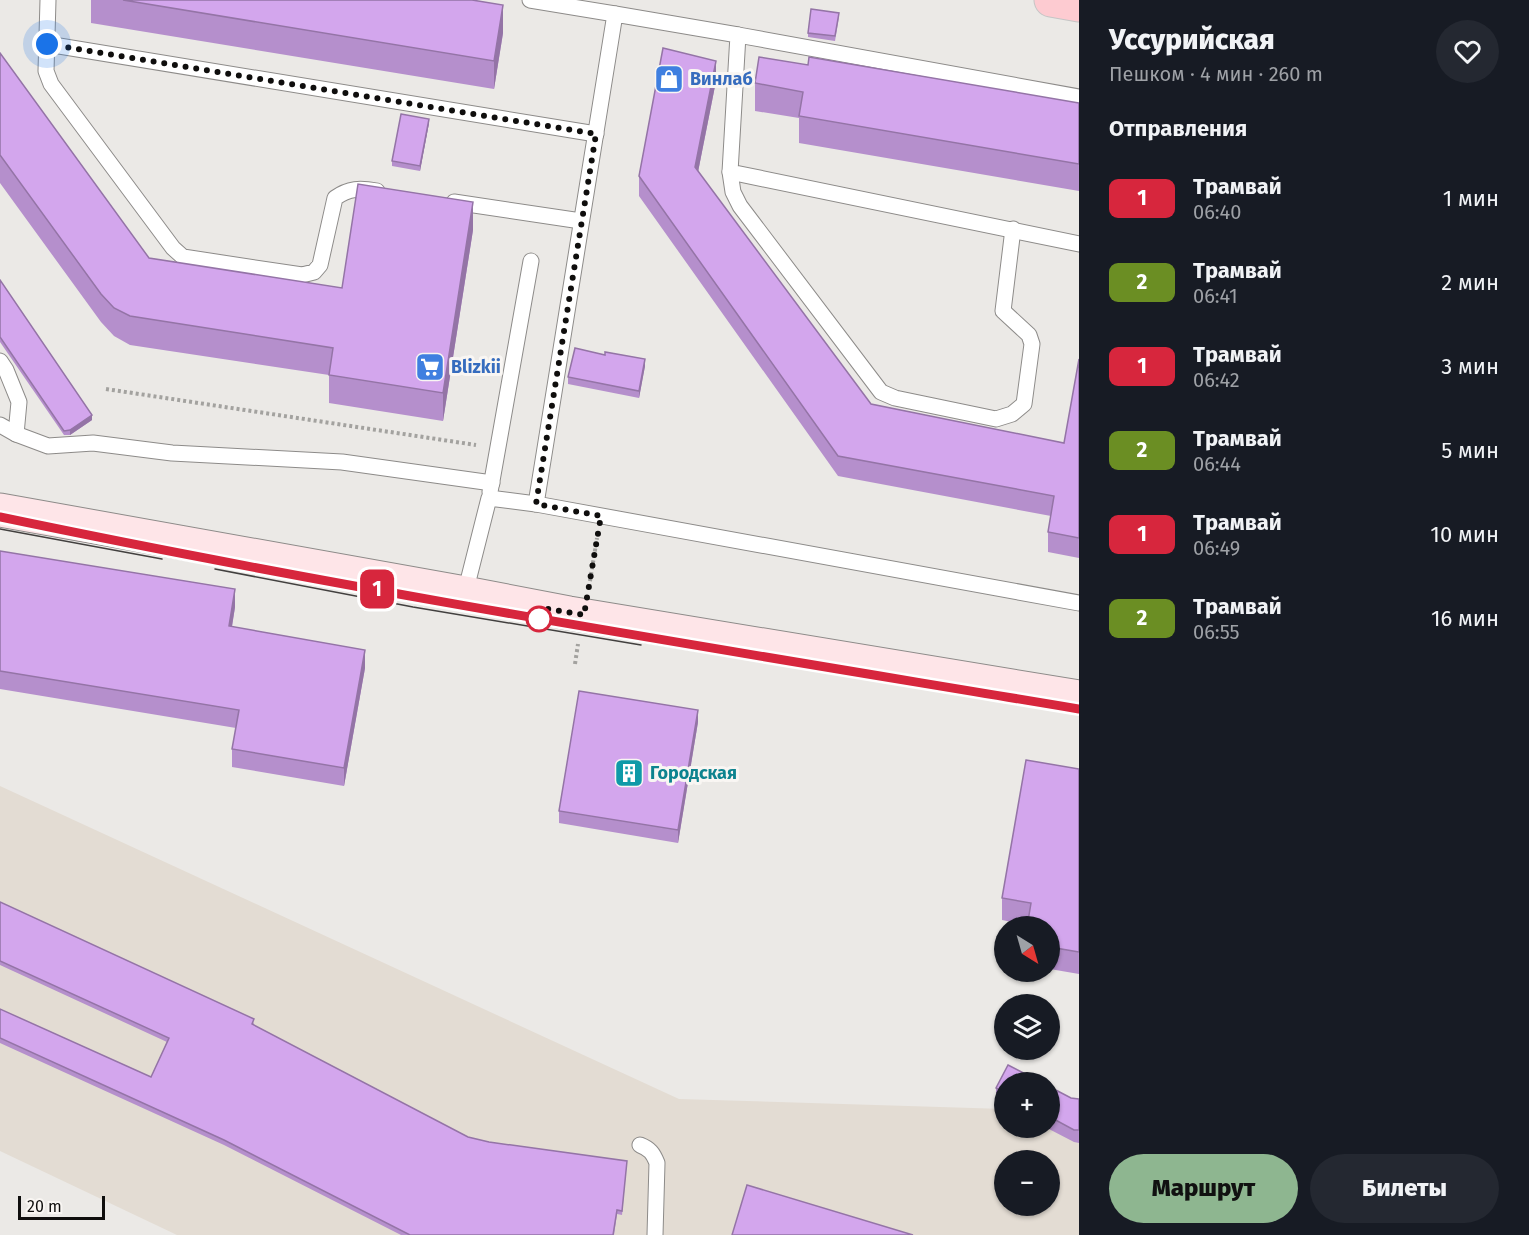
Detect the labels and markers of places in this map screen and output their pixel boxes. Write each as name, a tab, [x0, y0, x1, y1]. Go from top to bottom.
shop icon: Винлаб	[653, 63, 685, 95]
place label: Винлаб	[690, 68, 753, 90]
supermarket icon: Blizkii	[414, 351, 446, 383]
place label: Blizkii	[451, 356, 501, 378]
unlabelled marker	[526, 606, 552, 632]
building icon: Городская	[613, 757, 645, 789]
place label: Городская	[650, 762, 737, 784]

